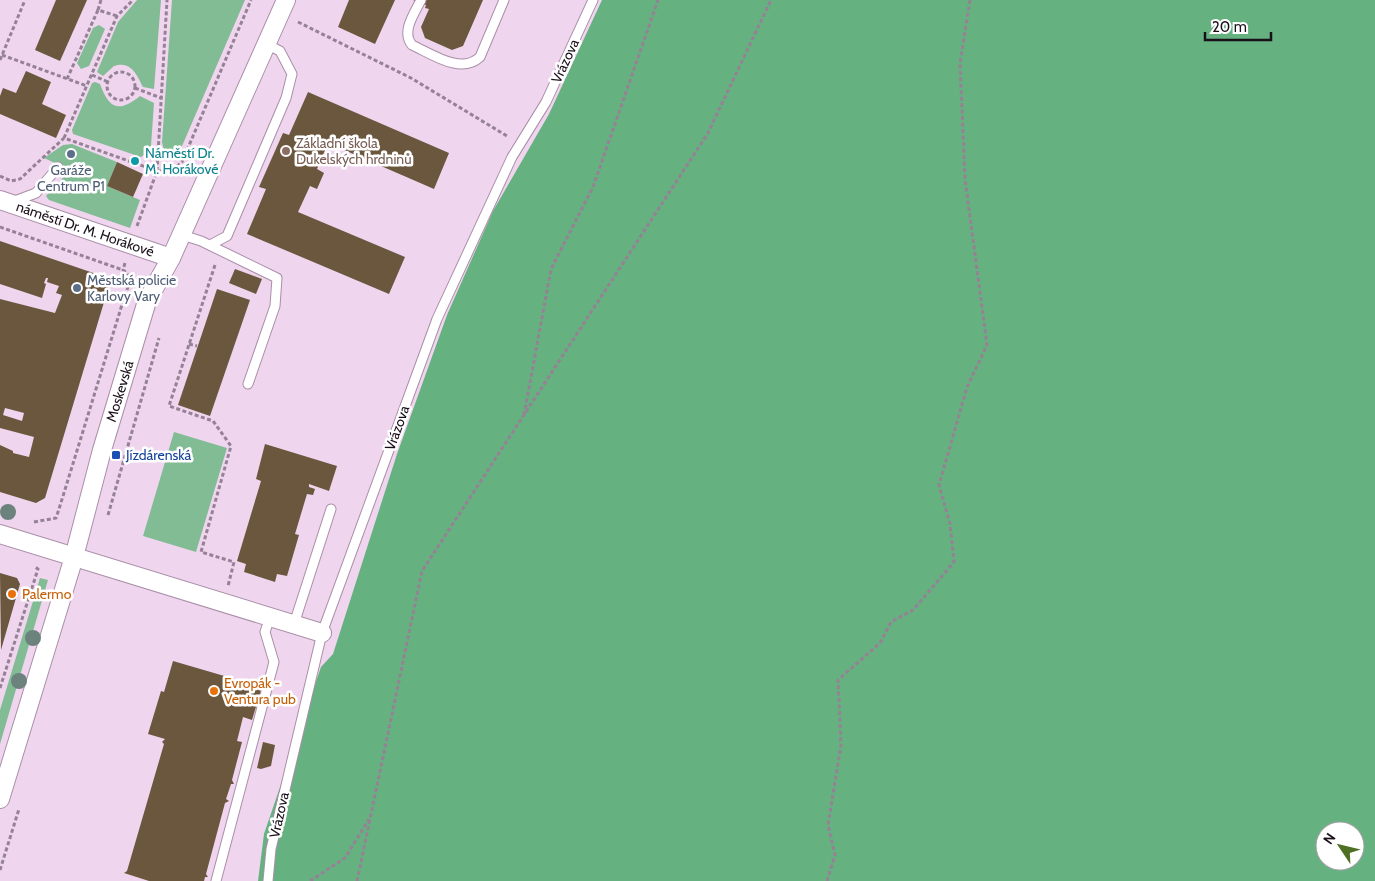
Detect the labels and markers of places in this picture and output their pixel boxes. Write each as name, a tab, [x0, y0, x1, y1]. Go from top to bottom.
place label: Základní škola Dukelských hrdninů	[296, 134, 412, 168]
place label: Náměstí Dr. M. Horákové	[145, 144, 218, 178]
marker: Základní škola Dukelských hrdninů	[280, 145, 292, 157]
marker: Garáže Centrum P1	[65, 148, 77, 160]
marker: Náměstí Dr. M. Horákové	[129, 155, 141, 167]
place label: Garáže Centrum P1	[37, 161, 105, 195]
place label: Městská policie Karlovy Vary	[87, 271, 176, 305]
marker: Městská policie Karlovy Vary	[71, 282, 83, 294]
place label: Jízdárenská	[125, 446, 192, 464]
marker: Jízdárenská	[110, 449, 122, 461]
place label: Palermo	[22, 585, 72, 603]
marker: Palermo	[6, 588, 18, 600]
place label: Evropák - Ventura pub	[224, 674, 296, 708]
marker: Evropák - Ventura pub	[208, 685, 220, 697]

